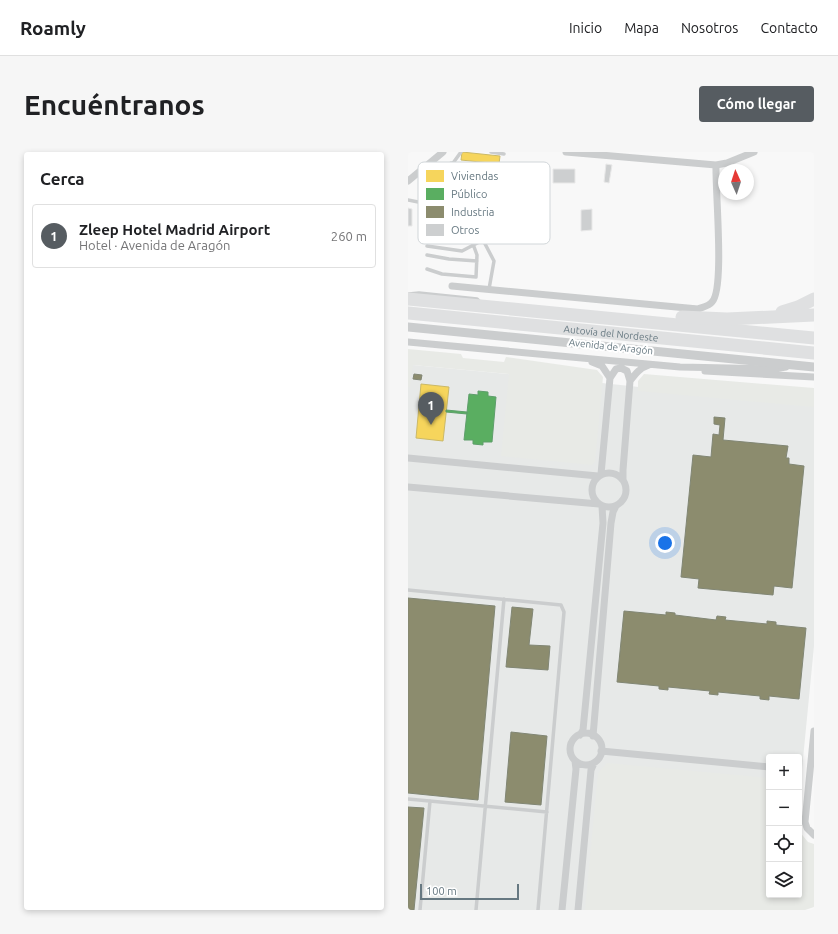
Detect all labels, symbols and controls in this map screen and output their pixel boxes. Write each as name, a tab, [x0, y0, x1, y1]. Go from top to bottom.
text: Roamly	[20, 17, 86, 39]
text: Inicio	[569, 20, 602, 36]
text: Mapa	[624, 20, 659, 36]
text: Nosotros	[681, 20, 738, 36]
text: Contacto	[760, 20, 818, 36]
button: Cómo llegar	[699, 86, 814, 122]
text: Encuéntranos	[24, 89, 205, 120]
legend	[418, 162, 550, 244]
north arrow	[718, 164, 754, 200]
text: Cerca	[40, 169, 85, 188]
text: Viviendas	[451, 170, 498, 182]
text: Público	[451, 188, 487, 200]
text: Industria	[451, 206, 494, 218]
text: Zleep Hotel Madrid Airport	[79, 221, 270, 238]
text: Otros	[451, 224, 479, 236]
text: 1	[50, 229, 58, 243]
text: 260 m	[331, 229, 367, 243]
text: Hotel · Avenida de Aragón	[79, 238, 230, 252]
street label: Autovía del Nordeste	[563, 323, 659, 344]
street label: Avenida de Aragón	[568, 337, 654, 356]
pin: 1	[418, 392, 444, 425]
your location	[655, 533, 675, 553]
map controls	[766, 754, 802, 898]
button: +	[766, 754, 802, 790]
button: −	[766, 790, 802, 826]
button: locate	[766, 826, 802, 862]
button: layers	[766, 862, 802, 898]
scale bar	[420, 882, 519, 901]
text: 100 m	[426, 885, 457, 897]

